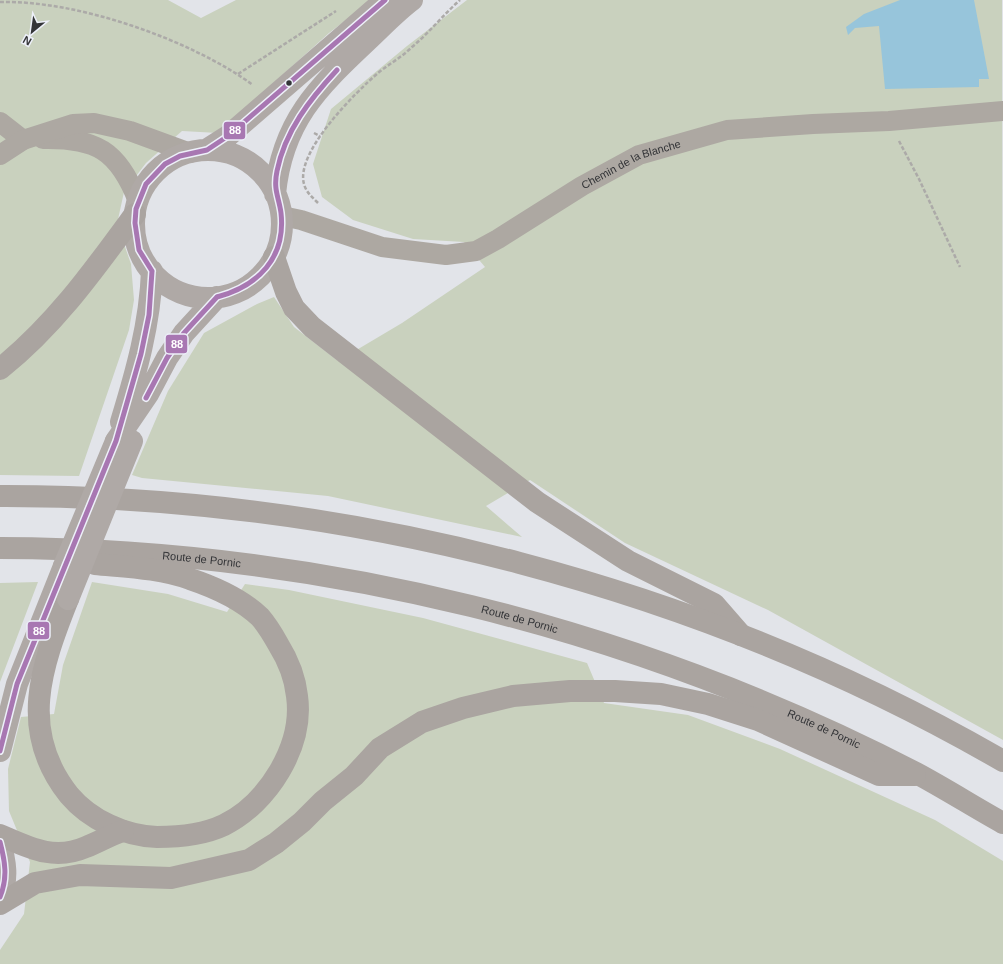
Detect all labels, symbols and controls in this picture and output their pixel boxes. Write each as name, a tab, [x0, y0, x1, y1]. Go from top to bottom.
north arrow	[12, 12, 52, 52]
text: N	[21, 34, 34, 48]
unlabelled marker	[284, 78, 294, 88]
line badge: 88	[223, 121, 246, 140]
text: 88	[229, 124, 241, 136]
street label: Chemin de la Blanche	[579, 137, 682, 191]
line badge: 88	[165, 334, 188, 354]
text: 88	[171, 338, 183, 350]
street label: Route de Pornic	[162, 549, 242, 569]
street label: Route de Pornic	[480, 603, 560, 635]
line badge: 88	[27, 621, 50, 640]
text: 88	[33, 625, 45, 637]
street label: Route de Pornic	[786, 707, 863, 751]

